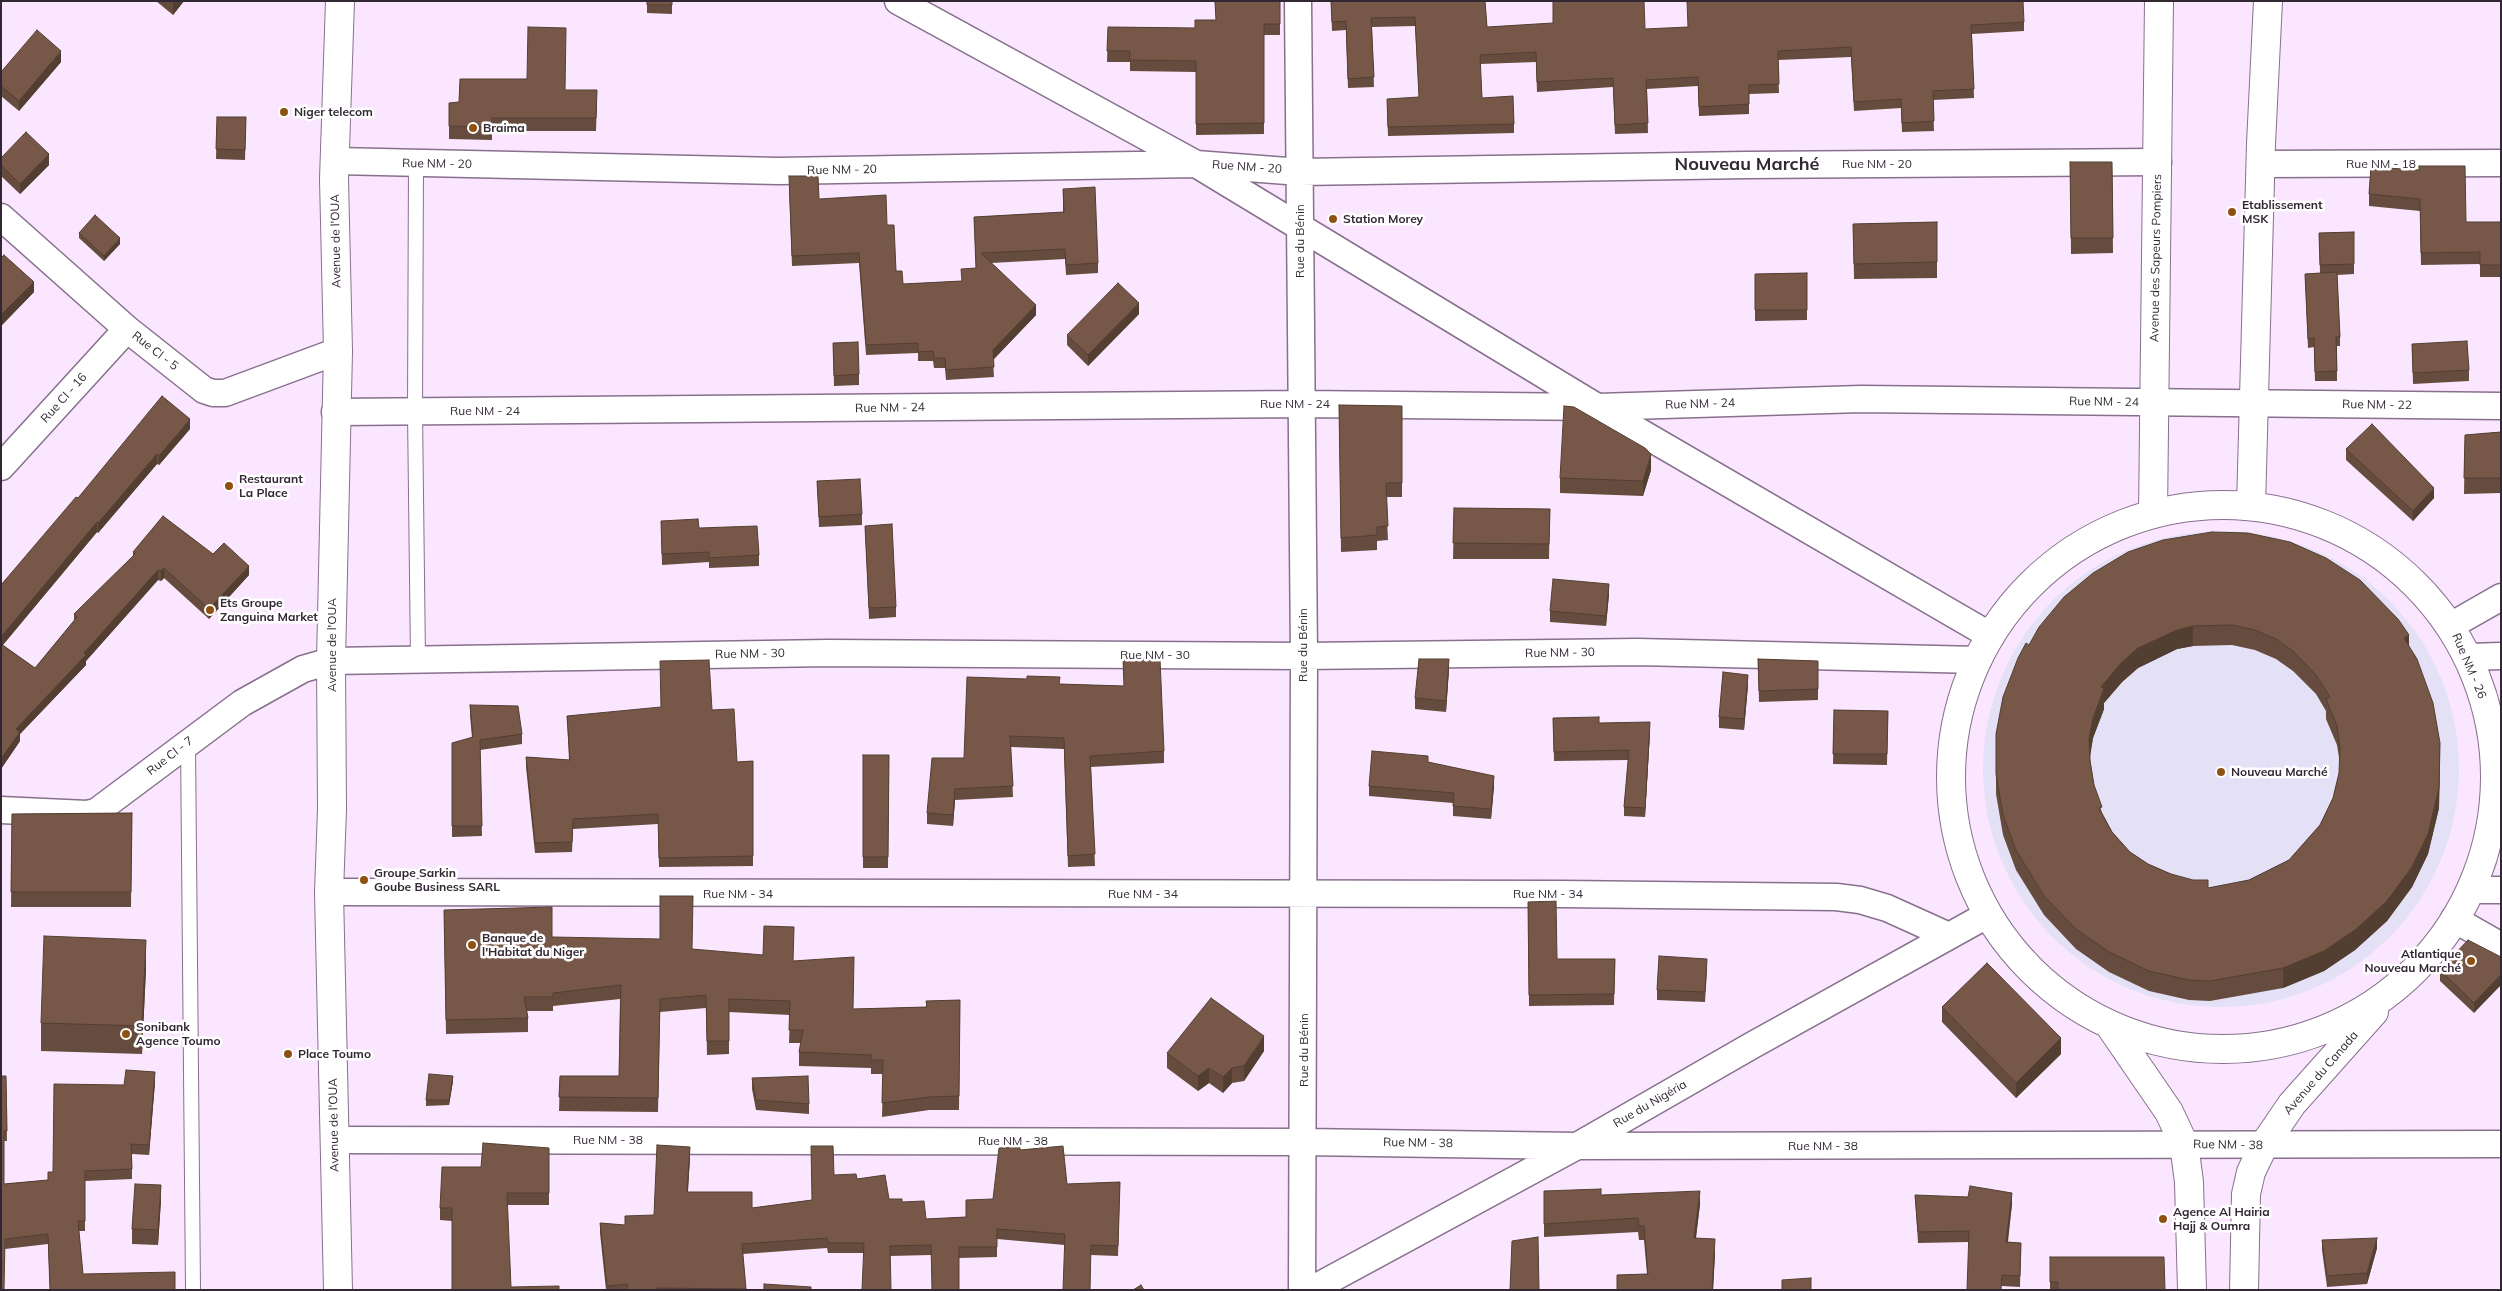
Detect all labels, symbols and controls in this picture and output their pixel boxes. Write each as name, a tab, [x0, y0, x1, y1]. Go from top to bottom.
place label: Niger telecom	[294, 105, 373, 119]
marker: Niger telecom	[278, 106, 290, 118]
place label: Braima	[483, 121, 525, 135]
marker: Braima	[467, 122, 479, 134]
district label: Nouveau Marché	[1675, 154, 1819, 176]
street label: Rue NM - 20	[402, 156, 472, 172]
street label: Rue NM - 20	[1212, 157, 1282, 177]
street label: Rue NM - 20	[1842, 157, 1912, 171]
street label: Rue NM - 18	[2346, 157, 2416, 171]
street label: Rue NM - 20	[807, 162, 877, 178]
street label: Avenue des Sapeurs Pompiers	[2147, 174, 2165, 342]
street label: Avenue de l'OUA	[328, 194, 344, 288]
place label: Etablissement MSK	[2242, 198, 2323, 226]
street label: Rue du Bénin	[1293, 204, 1307, 278]
marker: Etablissement MSK	[2226, 206, 2238, 218]
place label: Station Morey	[1343, 212, 1423, 226]
marker: Station Morey	[1327, 213, 1339, 225]
street label: Rue CI - 5	[129, 328, 181, 374]
street label: Rue CI - 16	[38, 370, 90, 426]
street label: Rue NM - 24	[2069, 394, 2139, 410]
street label: Rue NM - 24	[1665, 396, 1735, 412]
street label: Rue NM - 24	[1260, 397, 1330, 411]
street label: Rue NM - 22	[2342, 397, 2412, 413]
street label: Rue NM - 24	[855, 400, 925, 416]
street label: Rue NM - 24	[450, 404, 520, 418]
place label: Restaurant La Place	[239, 472, 303, 500]
marker: Restaurant La Place	[223, 480, 235, 492]
place label: Ets Groupe Zanguina Market	[220, 596, 318, 624]
street label: Avenue de l'OUA	[325, 598, 339, 692]
marker: Ets Groupe Zanguina Market	[204, 604, 216, 616]
street label: Rue du Bénin	[1296, 608, 1310, 682]
street label: Rue NM - 26	[2449, 631, 2489, 701]
street label: Rue NM - 30	[1525, 645, 1595, 661]
street label: Rue NM - 30	[715, 646, 785, 662]
street label: Rue NM - 30	[1120, 648, 1190, 662]
street label: Rue CI - 7	[144, 733, 196, 779]
place label: Nouveau Marché	[2231, 765, 2328, 779]
marker: Nouveau Marché	[2215, 766, 2227, 778]
place label: Groupe Sarkin Goube Business SARL	[374, 866, 500, 894]
marker: Groupe Sarkin Goube Business SARL	[358, 874, 370, 886]
street label: Rue NM - 34	[703, 887, 773, 901]
street label: Rue NM - 34	[1108, 887, 1178, 901]
street label: Rue NM - 34	[1513, 887, 1583, 901]
place label: Banque de l'Habitat du Niger	[482, 931, 584, 959]
marker: Banque de l'Habitat du Niger	[466, 939, 478, 951]
place label: Atlantique Nouveau Marché	[2364, 947, 2461, 975]
marker: Atlantique Nouveau Marché	[2465, 955, 2477, 967]
street label: Rue du Bénin	[1297, 1013, 1311, 1087]
place label: Sonibank Agence Toumo	[136, 1020, 221, 1048]
marker: Sonibank Agence Toumo	[120, 1028, 132, 1040]
street label: Avenue du Canada	[2281, 1028, 2361, 1118]
place label: Place Toumo	[298, 1047, 371, 1061]
marker: Place Toumo	[282, 1048, 294, 1060]
street label: Rue du Nigéria	[1611, 1077, 1689, 1131]
street label: Avenue de l'OUA	[326, 1078, 342, 1172]
street label: Rue NM - 38	[573, 1133, 643, 1147]
street label: Rue NM - 38	[978, 1134, 1048, 1148]
street label: Rue NM - 38	[1383, 1135, 1453, 1151]
street label: Rue NM - 38	[2193, 1137, 2263, 1153]
street label: Rue NM - 38	[1788, 1139, 1858, 1153]
place label: Agence Al Hairia Hajj & Oumra	[2173, 1205, 2270, 1233]
marker: Agence Al Hairia Hajj & Oumra	[2157, 1213, 2169, 1225]

